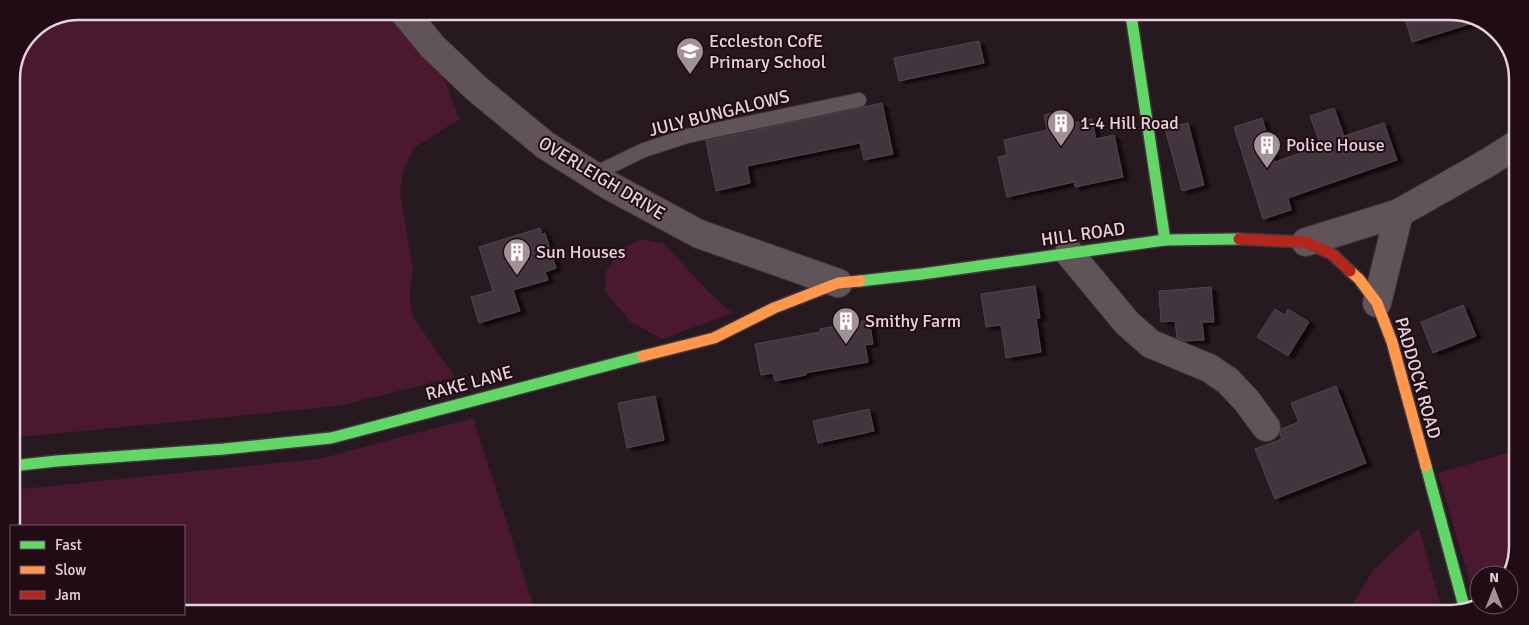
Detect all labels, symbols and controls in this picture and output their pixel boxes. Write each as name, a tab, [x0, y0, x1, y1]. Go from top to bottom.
place label: Eccleston CofE Primary School	[709, 30, 826, 73]
school or university icon: Eccleston CofE Primary School	[675, 36, 705, 75]
street label: JULY BUNGALOWS	[646, 85, 792, 141]
building icon: 1-4 Hill Road	[1046, 108, 1076, 147]
place label: 1-4 Hill Road	[1080, 112, 1179, 134]
building icon: Police House	[1252, 130, 1282, 169]
street label: OVERLEIGH DRIVE	[535, 132, 669, 224]
place label: Police House	[1286, 134, 1385, 156]
street label: HILL ROAD	[1040, 217, 1126, 251]
building icon: Sun Houses	[502, 237, 532, 276]
place label: Sun Houses	[536, 241, 626, 263]
building icon: Smithy Farm	[831, 306, 861, 345]
place label: Smithy Farm	[865, 310, 961, 332]
street label: PADDOCK ROAD	[1390, 315, 1446, 441]
street label: RAKE LANE	[423, 361, 515, 405]
legend	[10, 525, 185, 615]
text: Fast	[55, 536, 82, 554]
text: Slow	[55, 561, 86, 579]
north arrow	[1469, 565, 1519, 615]
text: N	[1489, 569, 1499, 586]
text: Jam	[55, 586, 81, 604]

